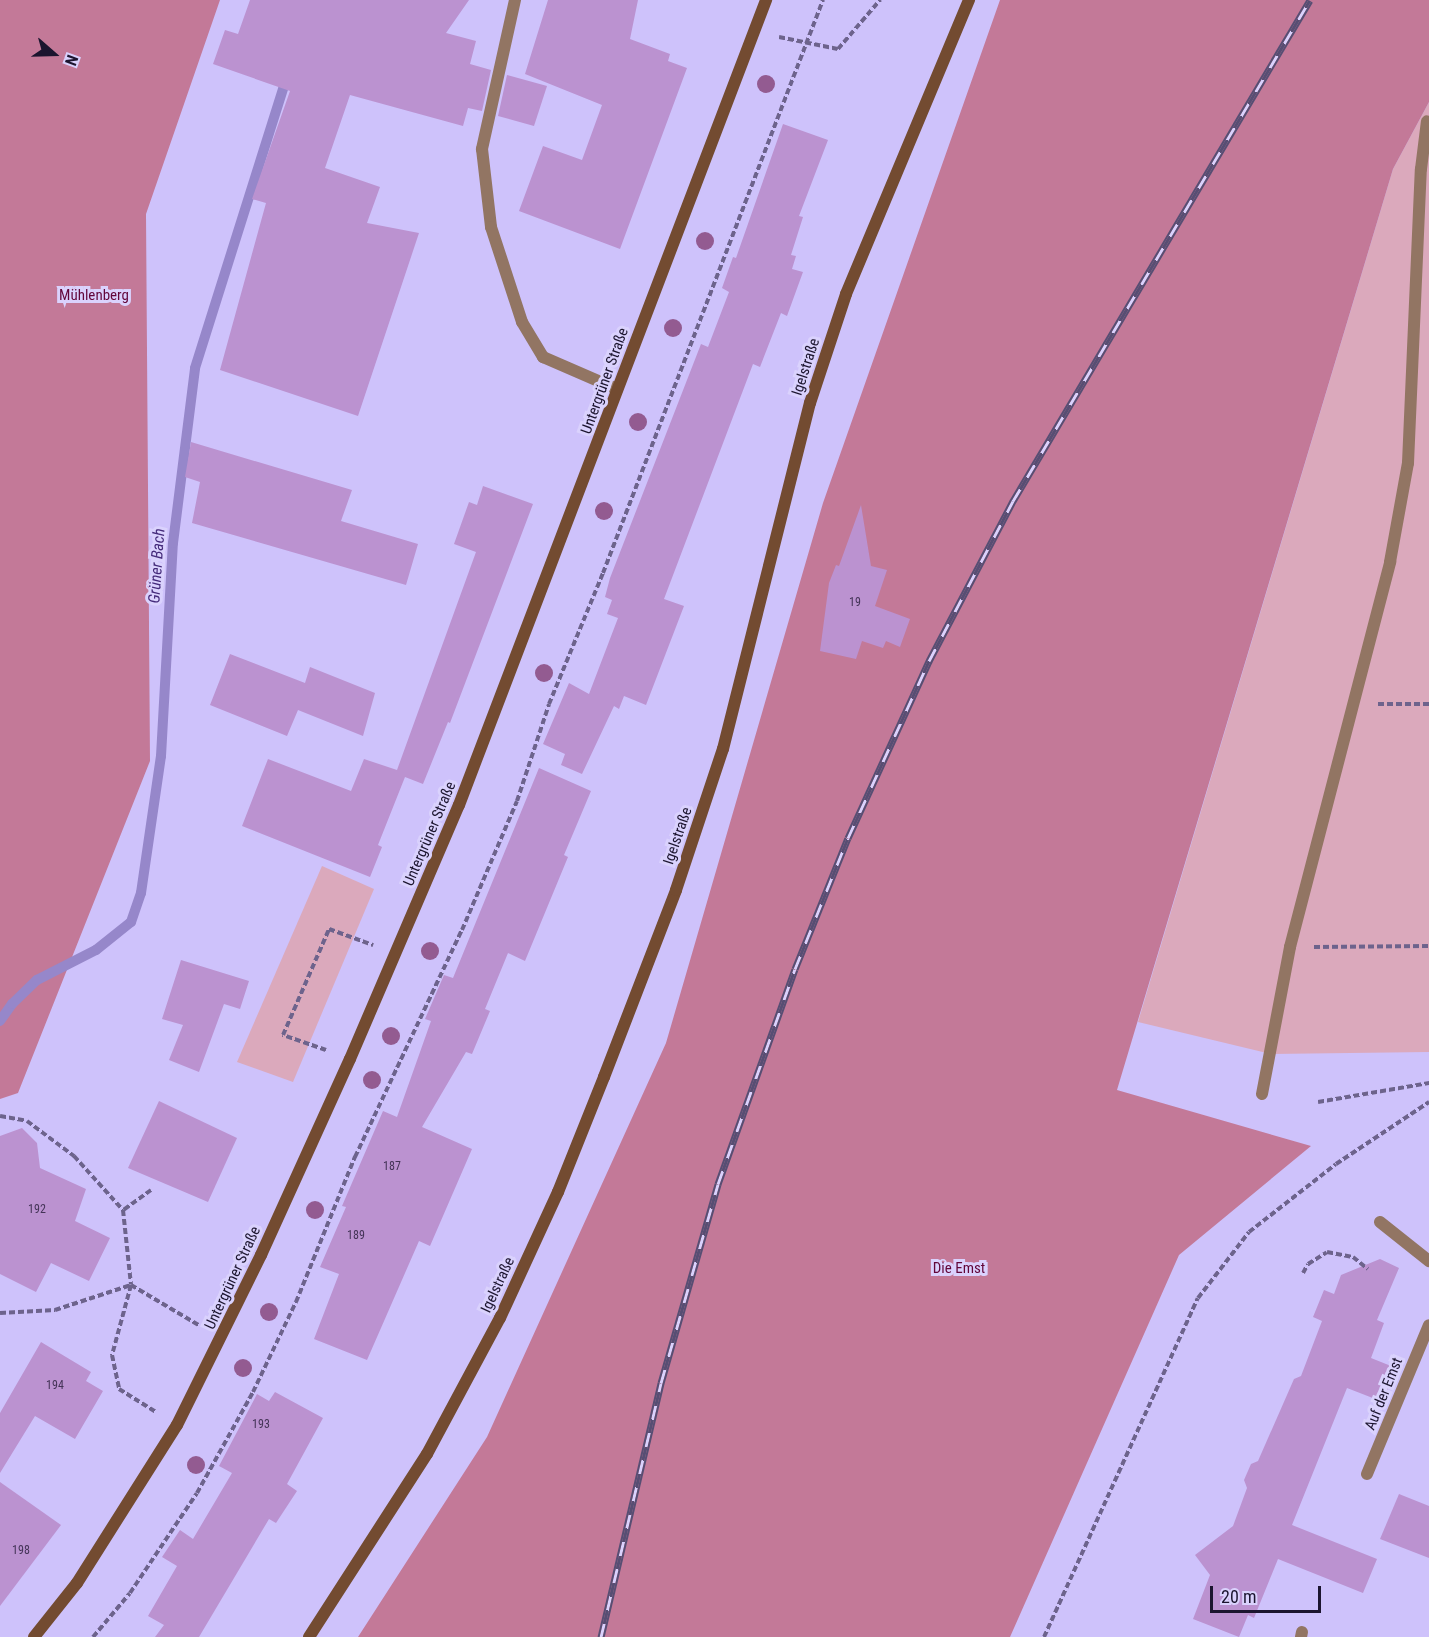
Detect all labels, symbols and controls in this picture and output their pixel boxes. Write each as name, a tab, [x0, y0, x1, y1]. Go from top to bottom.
north arrow	[24, 24, 84, 84]
text: N	[61, 52, 82, 68]
park label: Mühlenberg	[59, 287, 129, 305]
street label: Untergrüner Straße	[577, 325, 633, 437]
street label: Igelstraße	[788, 336, 824, 398]
water label: Grüner Bach	[145, 528, 169, 604]
house number: 19	[849, 596, 861, 610]
street label: Untergrüner Straße	[400, 779, 460, 889]
street label: Igelstraße	[660, 805, 696, 867]
house number: 187	[383, 1160, 401, 1174]
house number: 192	[28, 1203, 46, 1217]
street label: Untergrüner Straße	[201, 1224, 265, 1332]
house number: 189	[347, 1229, 365, 1243]
street label: Igelstraße	[477, 1254, 519, 1316]
park label: Die Emst	[933, 1260, 985, 1278]
street label: Auf der Emst	[1361, 1355, 1407, 1433]
house number: 194	[46, 1379, 64, 1393]
house number: 193	[252, 1418, 270, 1432]
house number: 198	[12, 1544, 30, 1558]
scale bar	[1213, 1574, 1324, 1612]
text: 20 m	[1221, 1586, 1256, 1607]

